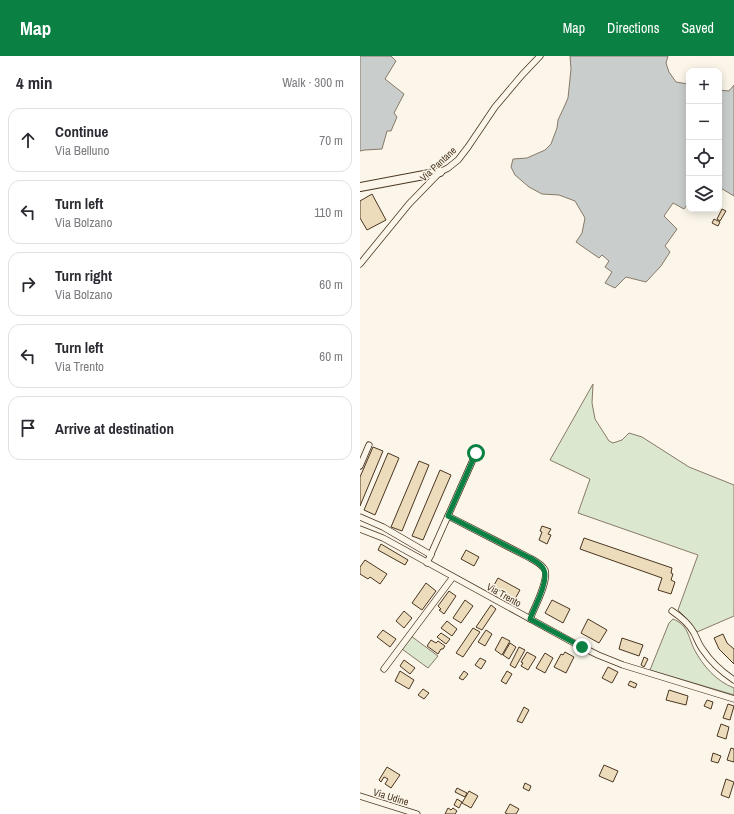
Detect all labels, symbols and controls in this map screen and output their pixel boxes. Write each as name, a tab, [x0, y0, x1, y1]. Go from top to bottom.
text: Map	[20, 15, 51, 41]
text: Map	[563, 19, 585, 37]
text: Directions	[607, 19, 659, 37]
text: Saved	[681, 19, 714, 37]
map controls	[686, 68, 722, 212]
button: +	[686, 68, 722, 104]
text: 4 min	[16, 71, 52, 94]
text: Walk · 300 m	[282, 74, 344, 91]
button: −	[686, 104, 722, 140]
text: Continue	[55, 121, 108, 142]
icon: ahead	[17, 129, 39, 151]
text: 70 m	[319, 132, 343, 149]
button: locate	[686, 140, 722, 176]
text: Via Belluno	[55, 142, 109, 159]
street label: Via Pantane	[417, 144, 459, 184]
button: layers	[686, 176, 722, 212]
text: Turn left	[55, 193, 103, 214]
icon: left	[17, 201, 39, 223]
text: 110 m	[314, 204, 343, 221]
text: Via Bolzano	[55, 214, 112, 231]
text: Turn right	[55, 265, 112, 286]
icon: right	[17, 273, 39, 295]
text: 60 m	[319, 276, 343, 293]
text: Via Bolzano	[55, 286, 112, 303]
text: Turn left	[55, 337, 103, 358]
icon: left	[17, 345, 39, 367]
text: 60 m	[319, 348, 343, 365]
text: Via Trento	[55, 358, 104, 375]
icon: arrive	[17, 417, 39, 439]
text: Arrive at destination	[55, 418, 174, 439]
route start	[467, 444, 485, 462]
street label: Via Trento	[484, 580, 524, 610]
route end	[573, 638, 591, 656]
street label: Via Udine	[372, 785, 411, 809]

